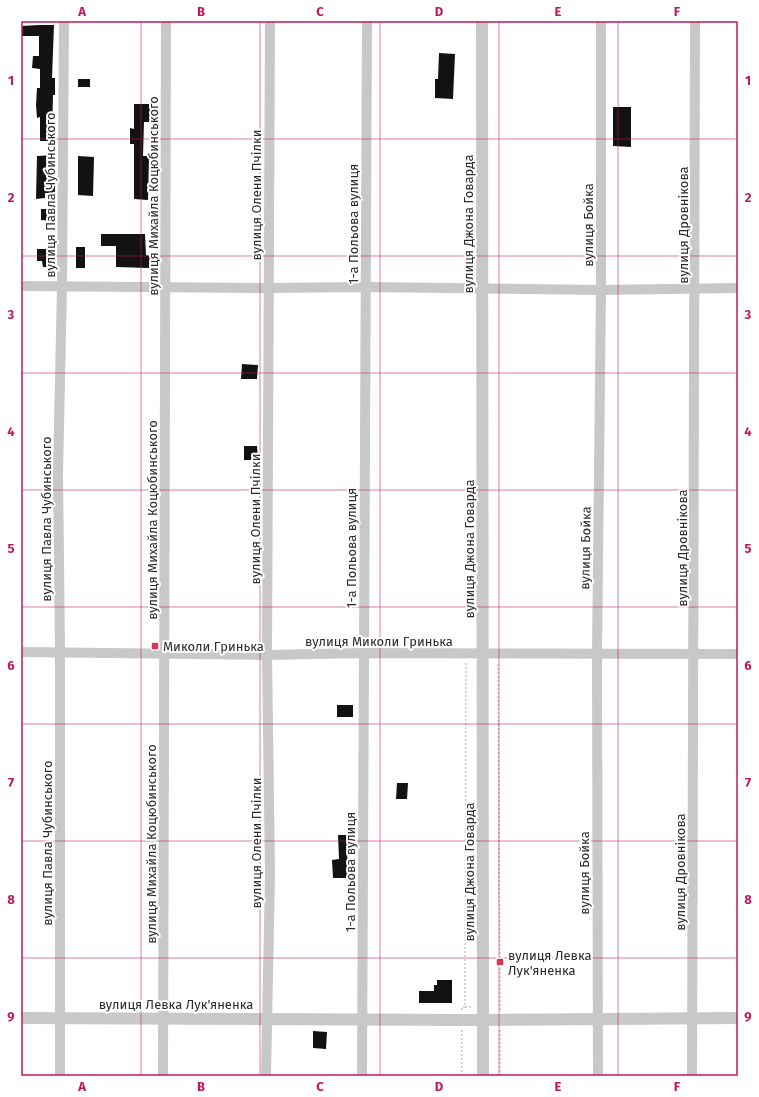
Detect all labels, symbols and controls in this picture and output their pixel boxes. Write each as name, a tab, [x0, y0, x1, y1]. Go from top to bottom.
text: A	[77, 4, 86, 19]
text: B	[197, 4, 205, 19]
text: C	[316, 4, 324, 19]
text: D	[435, 4, 444, 19]
text: E	[555, 4, 562, 19]
text: F	[674, 4, 681, 19]
text: 1	[8, 73, 14, 88]
text: 1	[745, 73, 751, 88]
street label: вулиця Михайла Коцюбинського	[146, 96, 161, 296]
street label: вулиця Павла Чубинського	[43, 112, 58, 278]
street label: вулиця Олени Пчілки	[249, 130, 264, 260]
street label: вулиця Джона Говарда	[461, 155, 476, 293]
street label: 1-а Польова вулиця	[346, 164, 361, 284]
street label: вулиця Дровнікова	[676, 166, 691, 284]
street label: вулиця Бойка	[581, 183, 596, 267]
text: 2	[8, 190, 15, 205]
text: 2	[745, 190, 752, 205]
text: 3	[7, 307, 15, 322]
text: 3	[744, 307, 752, 322]
street label: вулиця Михайла Коцюбинського	[145, 420, 160, 620]
text: 4	[7, 424, 15, 439]
text: 4	[744, 424, 752, 439]
street label: вулиця Павла Чубинського	[39, 436, 54, 602]
street label: вулиця Олени Пчілки	[248, 454, 263, 584]
street label: вулиця Джона Говарда	[462, 480, 477, 618]
street label: 1-а Польова вулиця	[344, 488, 359, 608]
street label: вулиця Дровнікова	[675, 489, 690, 607]
street label: вулиця Бойка	[577, 506, 594, 590]
text: 5	[8, 541, 15, 556]
text: 5	[745, 541, 752, 556]
street label: вулиця Миколи Гринька	[305, 634, 453, 649]
place label: Миколи Гринька	[163, 639, 264, 654]
marker: Миколи Гринька	[150, 641, 160, 651]
text: 6	[7, 658, 15, 673]
text: 6	[744, 658, 752, 673]
street label: вулиця Михайла Коцюбинського	[144, 744, 159, 944]
street label: вулиця Павла Чубинського	[40, 760, 55, 926]
text: 7	[8, 775, 14, 790]
text: 7	[745, 775, 751, 790]
street label: вулиця Олени Пчілки	[249, 778, 264, 908]
street label: вулиця Джона Говарда	[462, 803, 477, 941]
street label: 1-а Польова вулиця	[343, 812, 358, 932]
street label: вулиця Дровнікова	[673, 813, 688, 931]
street label: вулиця Бойка	[577, 831, 592, 915]
text: 8	[7, 892, 15, 907]
text: 8	[744, 892, 752, 907]
place label: вулиця Левка Лук'яненка	[508, 948, 592, 978]
marker: вулиця Левка Лук'яненка	[495, 957, 505, 967]
street label: вулиця Левка Лук'яненка	[99, 997, 253, 1012]
text: 9	[7, 1009, 15, 1024]
text: 9	[744, 1009, 752, 1024]
text: A	[77, 1079, 86, 1094]
text: B	[197, 1079, 205, 1094]
text: C	[316, 1079, 324, 1094]
text: D	[435, 1079, 444, 1094]
text: E	[555, 1079, 562, 1094]
text: F	[674, 1079, 681, 1094]

